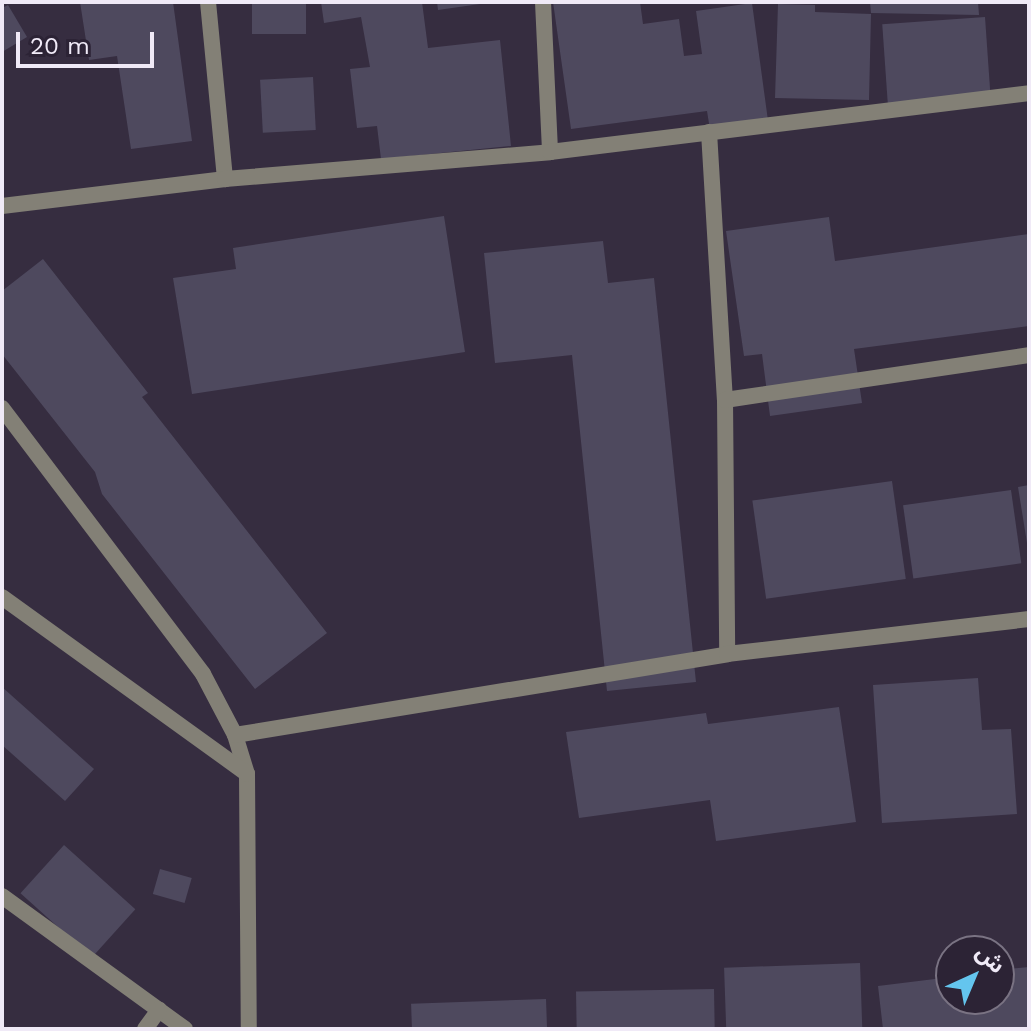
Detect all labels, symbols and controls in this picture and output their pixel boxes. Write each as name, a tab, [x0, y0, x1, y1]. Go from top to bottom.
scale bar	[20, 16, 158, 66]
text: 20 m	[30, 32, 90, 60]
north arrow	[935, 935, 1015, 1015]
text: ش	[971, 939, 1010, 978]

